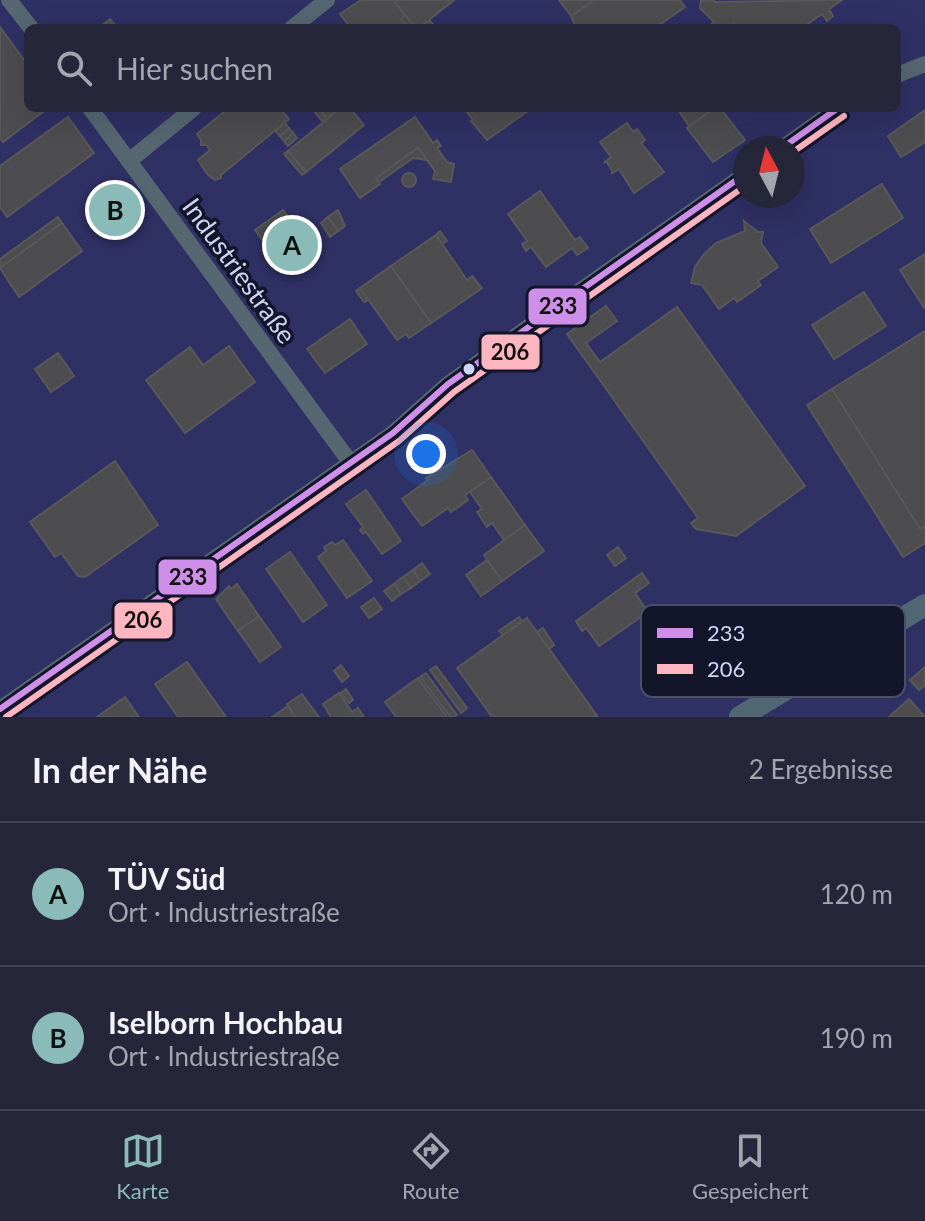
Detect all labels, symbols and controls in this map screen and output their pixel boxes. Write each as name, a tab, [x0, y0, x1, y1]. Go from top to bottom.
search box	[24, 24, 901, 112]
icon: search	[52, 46, 96, 90]
text: Hier suchen	[116, 50, 273, 86]
north arrow	[733, 136, 805, 208]
pin: B	[89, 180, 141, 240]
street label: Industriestraße	[176, 191, 303, 349]
pin: A	[266, 215, 318, 275]
line badge: 233	[527, 287, 588, 326]
text: 233	[539, 292, 577, 319]
line badge: 206	[480, 333, 541, 371]
text: 206	[491, 338, 529, 365]
unlabelled marker	[461, 361, 477, 377]
your location	[406, 434, 446, 474]
line badge: 233	[157, 558, 218, 596]
text: 233	[169, 563, 207, 590]
line badge: 206	[113, 601, 174, 640]
legend	[641, 605, 905, 697]
text: 206	[124, 606, 162, 633]
text: 233	[707, 619, 745, 646]
text: 206	[707, 655, 745, 682]
text: In der Nähe	[32, 749, 207, 790]
text: 2 Ergebnisse	[749, 753, 893, 785]
text: TÜV Süd	[108, 860, 225, 896]
text: A	[49, 878, 67, 910]
text: 120 m	[820, 878, 893, 910]
text: Ort · Industriestraße	[108, 896, 340, 928]
text: Iselborn Hochbau	[108, 1004, 343, 1040]
text: B	[49, 1022, 67, 1054]
text: 190 m	[820, 1022, 893, 1054]
text: Ort · Industriestraße	[108, 1040, 340, 1072]
tab: Karte	[116, 1129, 169, 1204]
tab: Route	[402, 1129, 459, 1204]
tab: Gespeichert	[692, 1129, 809, 1204]

